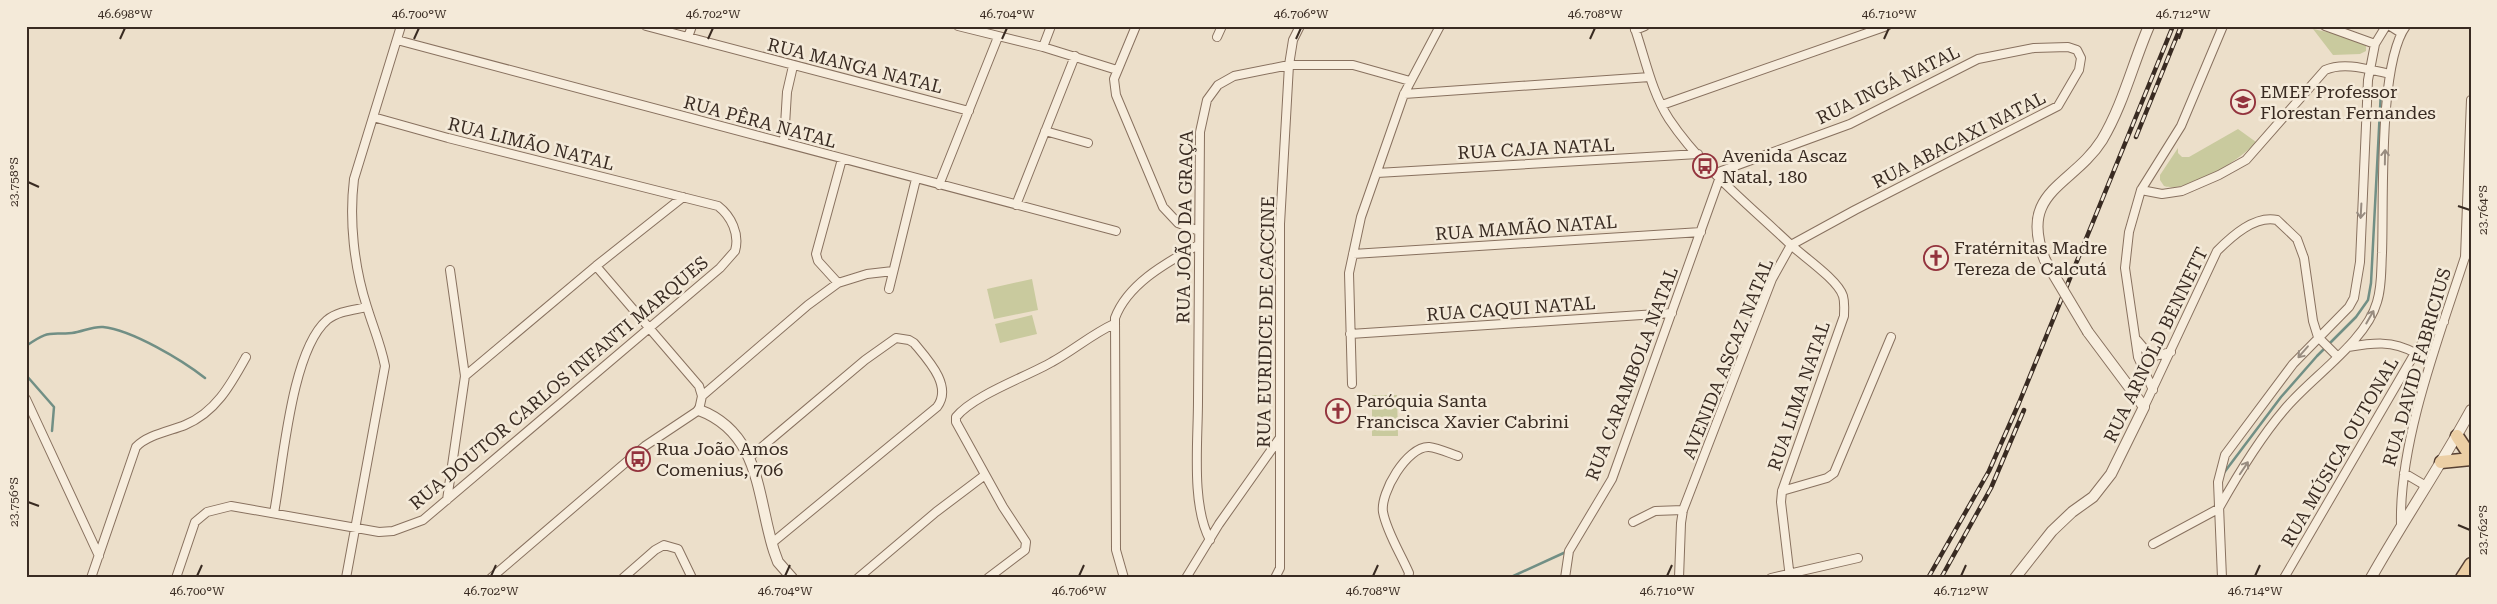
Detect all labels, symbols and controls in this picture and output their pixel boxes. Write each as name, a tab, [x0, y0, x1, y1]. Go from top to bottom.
text: 46.698°W	[98, 7, 153, 21]
text: 46.700°W	[392, 7, 447, 21]
text: 46.702°W	[686, 7, 741, 21]
text: 46.704°W	[980, 7, 1035, 21]
text: 46.706°W	[1274, 7, 1329, 21]
text: 46.708°W	[1568, 7, 1623, 21]
text: 46.710°W	[1862, 7, 1917, 21]
text: 46.712°W	[2156, 7, 2211, 21]
street label: RUA MANGA NATAL	[765, 34, 945, 97]
street label: RUA INGÁ NATAL	[1813, 41, 1963, 128]
place label: EMEF Professor Florestan Fernandes	[2260, 81, 2436, 123]
street label: RUA ABACAXI NATAL	[1869, 87, 2049, 192]
school or university icon: EMEF Professor Florestan Fernandes	[2230, 89, 2256, 115]
street label: RUA PÊRA NATAL	[681, 91, 839, 152]
street label: RUA LIMÃO NATAL	[446, 113, 616, 174]
street label: RUA JOÃO DA GRAÇA	[1172, 130, 1197, 324]
street label: RUA CAJA NATAL	[1457, 134, 1615, 163]
place label: Avenida Ascaz Natal, 180	[1722, 145, 1847, 187]
one-way arrow	[2381, 149, 2390, 165]
bus stop icon: Avenida Ascaz Natal, 180	[1692, 153, 1718, 179]
text: 23.758°S	[7, 157, 21, 207]
text: 23.764°S	[2476, 185, 2490, 235]
street label: RUA EURIDICE DE CACCINE	[1253, 196, 1278, 448]
one-way arrow	[2357, 202, 2366, 218]
street label: RUA MAMÃO NATAL	[1434, 211, 1618, 244]
place label: Fratérnitas Madre Tereza de Calcutá	[1954, 237, 2107, 279]
street label: RUA ARNOLD BENNETT	[2099, 244, 2212, 446]
church icon: Fratérnitas Madre Tereza de Calcutá	[1923, 245, 1949, 271]
street label: RUA DOUTOR CARLOS INFANTI MARQUES	[405, 251, 712, 514]
street label: AVENIDA ASCAZ NATAL	[1678, 256, 1777, 462]
street label: RUA CARAMBOLA NATAL	[1581, 264, 1682, 484]
street label: RUA DAVID FABRICIUS	[2378, 265, 2455, 468]
street label: RUA CAQUI NATAL	[1426, 292, 1596, 325]
one-way arrow	[2365, 311, 2375, 325]
street label: RUA LIMA NATAL	[1763, 318, 1834, 473]
one-way arrow	[2298, 345, 2309, 358]
street label: RUA MÚSICA OUTONAL	[2277, 353, 2402, 550]
place label: Paróquia Santa Francisca Xavier Cabrini	[1356, 390, 1569, 432]
church icon: Paróquia Santa Francisca Xavier Cabrini	[1325, 398, 1351, 424]
place label: Rua João Amos Comenius, 706	[656, 438, 788, 480]
bus stop icon: Rua João Amos Comenius, 706	[625, 446, 651, 472]
one-way arrow	[2239, 461, 2249, 475]
text: 23.756°S	[7, 477, 21, 527]
text: 23.762°S	[2476, 505, 2490, 555]
text: 46.700°W	[170, 584, 225, 598]
text: 46.702°W	[464, 584, 519, 598]
text: 46.704°W	[758, 584, 813, 598]
text: 46.706°W	[1052, 584, 1107, 598]
text: 46.708°W	[1346, 584, 1401, 598]
text: 46.710°W	[1640, 584, 1695, 598]
text: 46.712°W	[1934, 584, 1989, 598]
text: 46.714°W	[2228, 584, 2283, 598]

